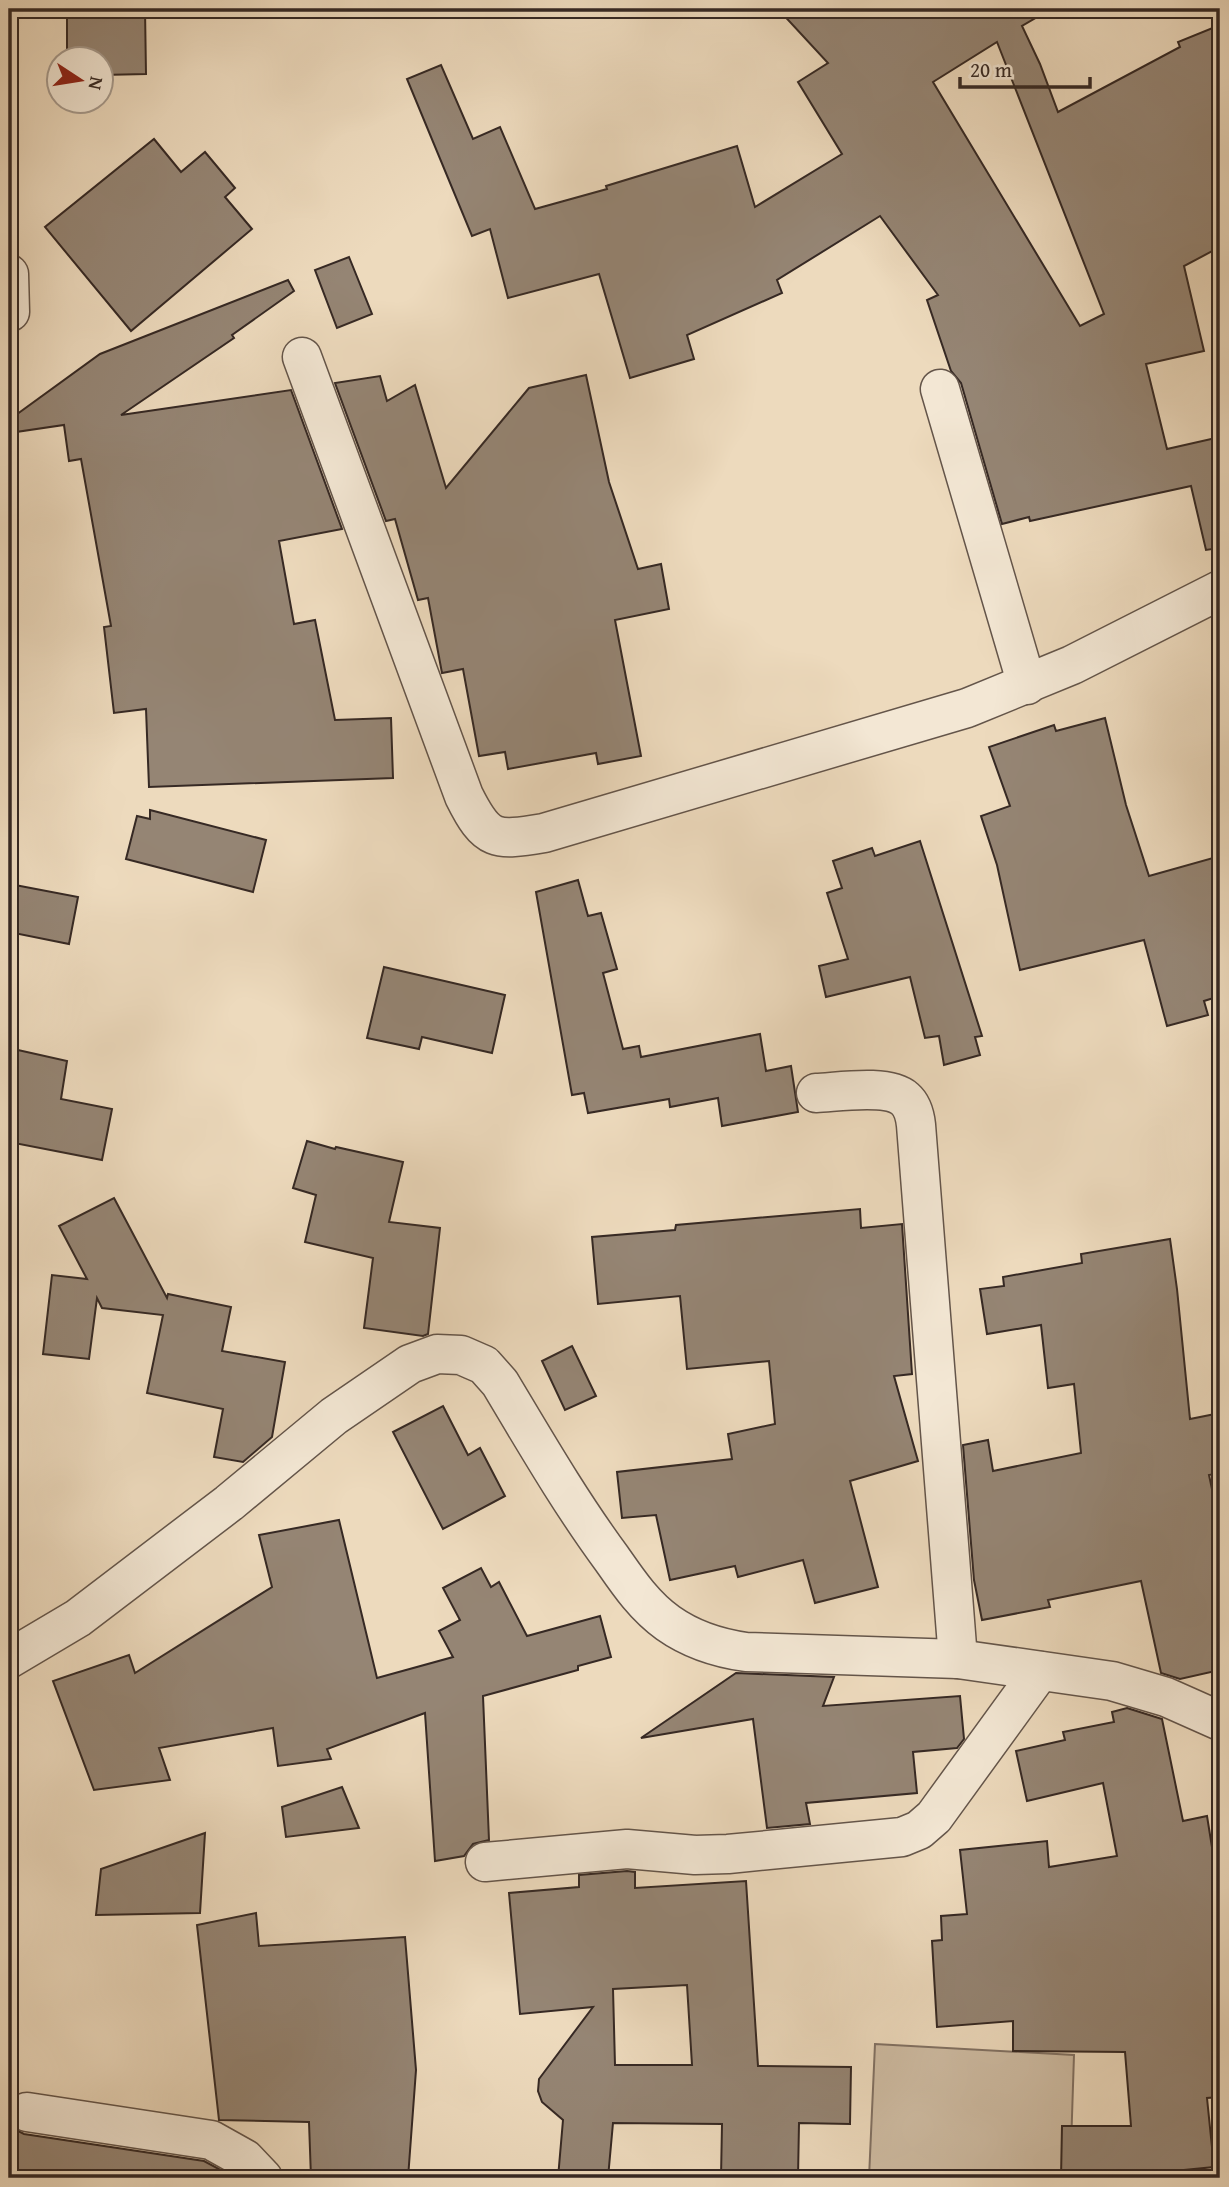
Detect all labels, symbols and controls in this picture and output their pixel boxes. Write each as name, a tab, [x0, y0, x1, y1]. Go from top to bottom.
north arrow	[46, 46, 116, 116]
scale bar	[960, 46, 1089, 90]
text: 20 m	[970, 54, 1012, 85]
text: N	[82, 74, 112, 93]

